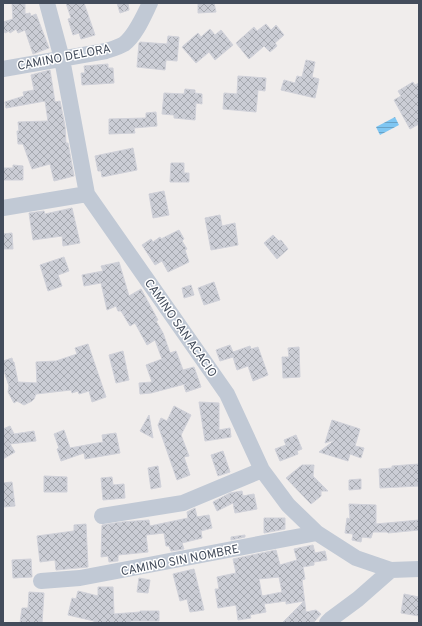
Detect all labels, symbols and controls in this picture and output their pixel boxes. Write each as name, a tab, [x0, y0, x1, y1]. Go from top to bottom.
street label: CAMINO DELORA	[16, 41, 112, 75]
street label: CAMINO SAN ACACIO	[140, 276, 220, 381]
street label: CAMINO SIN NOMBRE	[120, 542, 241, 580]

